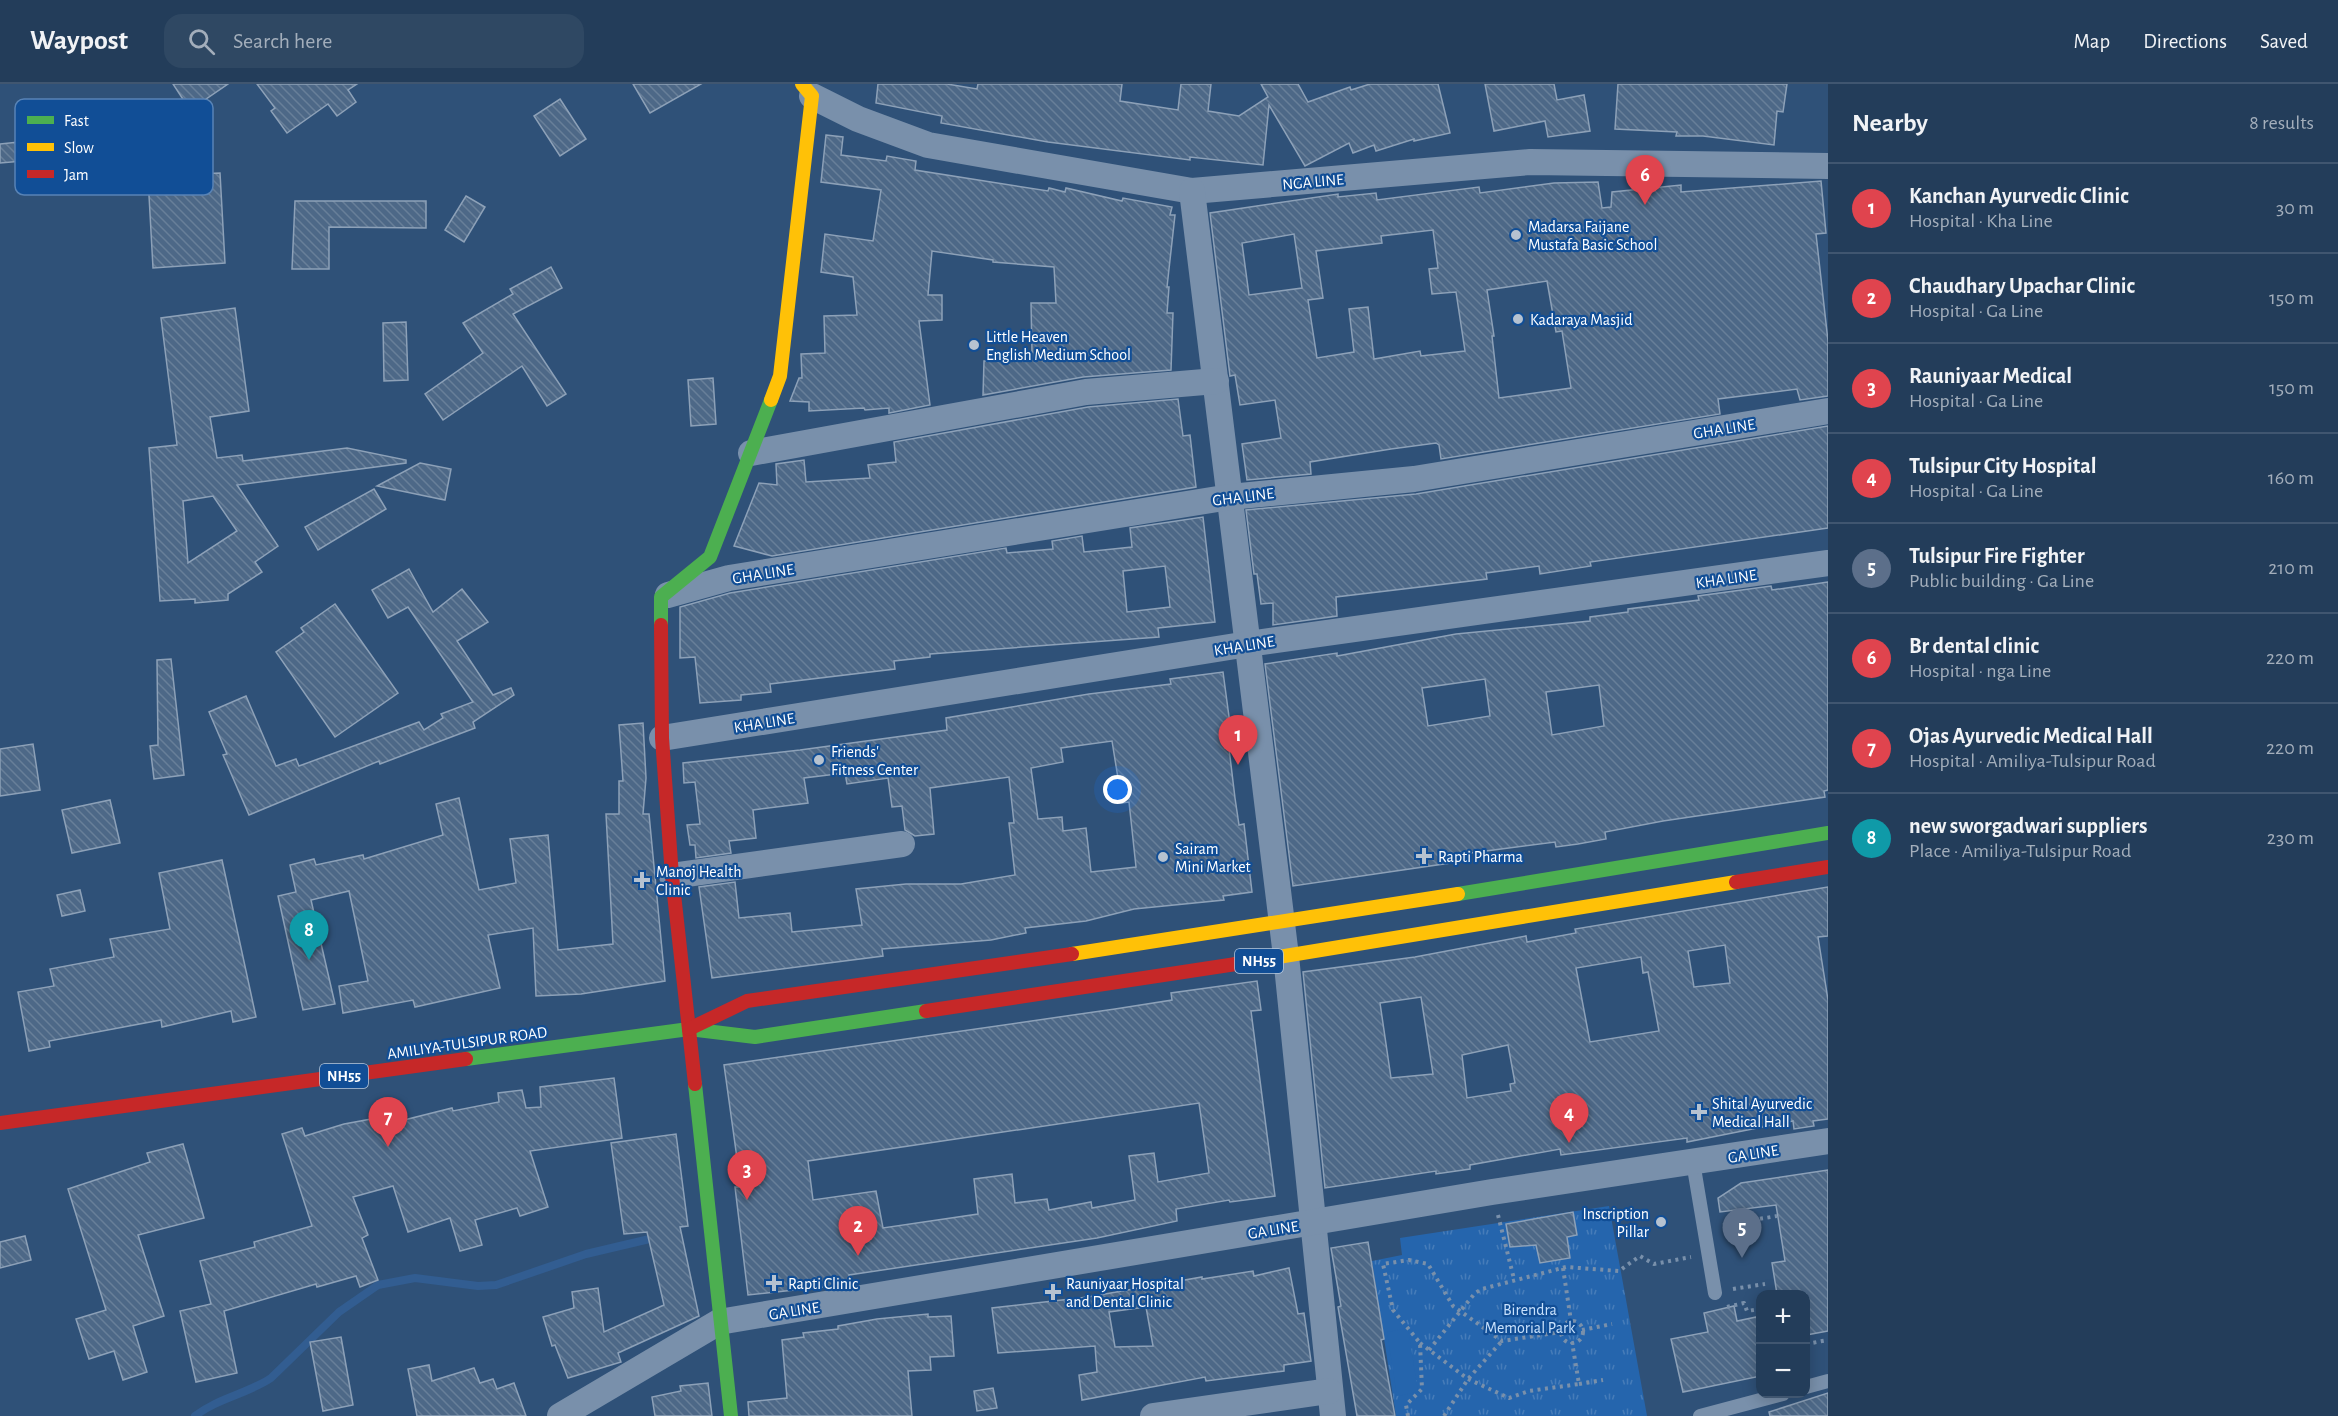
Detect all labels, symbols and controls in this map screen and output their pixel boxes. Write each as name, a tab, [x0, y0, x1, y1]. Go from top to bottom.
search box	[164, 14, 584, 68]
icon: search	[185, 25, 218, 58]
text: Waypost	[30, 27, 128, 55]
text: Search here	[233, 30, 333, 52]
text: Map	[2074, 31, 2110, 52]
text: Directions	[2143, 31, 2227, 52]
text: Saved	[2260, 31, 2308, 52]
legend	[15, 99, 213, 195]
text: Nearby	[1852, 110, 1928, 136]
text: Fast	[64, 113, 89, 129]
text: 8 results	[2249, 113, 2314, 133]
text: Slow	[64, 140, 94, 156]
pin: 6	[1626, 156, 1664, 205]
text: Jam	[64, 167, 89, 183]
street label: NGA LINE	[1282, 171, 1345, 193]
text: Kanchan Ayurvedic Clinic	[1909, 185, 2129, 207]
text: 1	[1868, 198, 1875, 218]
text: 30 m	[2276, 198, 2314, 218]
text: Hospital · Kha Line	[1909, 211, 2053, 231]
place label: Madarsa Faijane Mustafa Basic School	[1528, 219, 1657, 253]
marker: Madarsa Faijane Mustafa Basic School	[1509, 228, 1523, 242]
text: Chaudhary Upachar Clinic	[1909, 275, 2135, 297]
text: 2	[1867, 288, 1876, 308]
text: 150 m	[2269, 288, 2314, 308]
text: Hospital · Ga Line	[1909, 301, 2043, 321]
marker: Kadaraya Masjid	[1511, 312, 1525, 326]
place label: Kadaraya Masjid	[1530, 312, 1632, 329]
place label: Little Heaven English Medium School	[986, 329, 1131, 363]
marker: Little Heaven English Medium School	[967, 338, 981, 352]
text: Rauniyaar Medical	[1909, 365, 2072, 387]
text: 3	[1867, 378, 1876, 398]
text: 150 m	[2269, 378, 2314, 398]
text: Hospital · Ga Line	[1909, 391, 2043, 411]
street label: GHA LINE	[1692, 416, 1756, 442]
text: Tulsipur City Hospital	[1909, 455, 2097, 477]
text: 4	[1866, 468, 1877, 488]
text: 160 m	[2268, 468, 2314, 488]
text: Hospital · Ga Line	[1909, 481, 2043, 501]
street label: GHA LINE	[1211, 485, 1275, 509]
text: Tulsipur Fire Fighter	[1909, 545, 2085, 567]
text: 5	[1867, 558, 1876, 578]
text: 210 m	[2268, 558, 2314, 578]
street label: GHA LINE	[731, 561, 795, 587]
street label: KHA LINE	[1695, 567, 1758, 591]
text: Public building · Ga Line	[1909, 571, 2094, 591]
street label: KHA LINE	[1213, 633, 1276, 659]
text: Br dental clinic	[1909, 635, 2039, 657]
text: 6	[1867, 648, 1876, 668]
text: 220 m	[2266, 648, 2314, 668]
text: Hospital · nga Line	[1909, 661, 2051, 681]
street label: KHA LINE	[733, 710, 796, 736]
pin: 1	[1218, 716, 1258, 765]
text: Ojas Ayurvedic Medical Hall	[1909, 725, 2153, 747]
text: 7	[1867, 738, 1876, 758]
text: 220 m	[2266, 738, 2314, 758]
place label: Friends' Fitness Center	[831, 744, 919, 778]
text: Hospital · Amiliya-Tulsipur Road	[1909, 751, 2156, 771]
marker: Friends' Fitness Center	[812, 753, 826, 767]
your location	[1103, 775, 1132, 804]
text: new sworgadwari suppliers	[1909, 815, 2147, 837]
text: 8	[1867, 828, 1876, 848]
text: 230 m	[2267, 828, 2314, 848]
place label: Sairam Mini Market	[1175, 841, 1251, 875]
text: Place · Amiliya-Tulsipur Road	[1909, 841, 2131, 861]
marker: Rapti Pharma	[1415, 847, 1433, 865]
place label: Rapti Pharma	[1438, 849, 1523, 865]
marker: Sairam Mini Market	[1156, 850, 1170, 864]
place label: Manoj Health Clinic	[656, 864, 741, 898]
marker: Manoj Health Clinic	[633, 871, 651, 889]
pin: 8	[290, 910, 328, 960]
road number: NH55	[1235, 949, 1283, 973]
street label: AMILIYA-TULSIPUR ROAD	[386, 1024, 548, 1062]
road number: NH55	[320, 1064, 368, 1088]
pin: 4	[1550, 1094, 1588, 1143]
place label: Shital Ayurvedic Medical Hall	[1712, 1096, 1812, 1130]
pin: 7	[368, 1098, 408, 1147]
marker: Shital Ayurvedic Medical Hall	[1690, 1103, 1708, 1121]
street label: GA LINE	[1727, 1142, 1780, 1166]
pin: 3	[728, 1150, 766, 1200]
pin: 2	[838, 1206, 878, 1256]
place label: Inscription Pillar	[1583, 1206, 1650, 1240]
pin: 5	[1722, 1208, 1762, 1258]
marker: Inscription Pillar	[1654, 1215, 1668, 1229]
street label: GA LINE	[1247, 1218, 1300, 1242]
marker: Rapti Clinic	[765, 1274, 783, 1292]
place label: Rapti Clinic	[788, 1276, 858, 1292]
place label: Rauniyaar Hospital and Dental Clinic	[1066, 1276, 1184, 1310]
marker: Rauniyaar Hospital and Dental Clinic	[1044, 1283, 1062, 1301]
map controls	[1756, 1290, 1810, 1398]
button: +	[1756, 1290, 1810, 1344]
street label: GA LINE	[768, 1299, 821, 1323]
park label: Birendra Memorial Park	[1485, 1302, 1576, 1336]
button: −	[1756, 1344, 1810, 1398]

